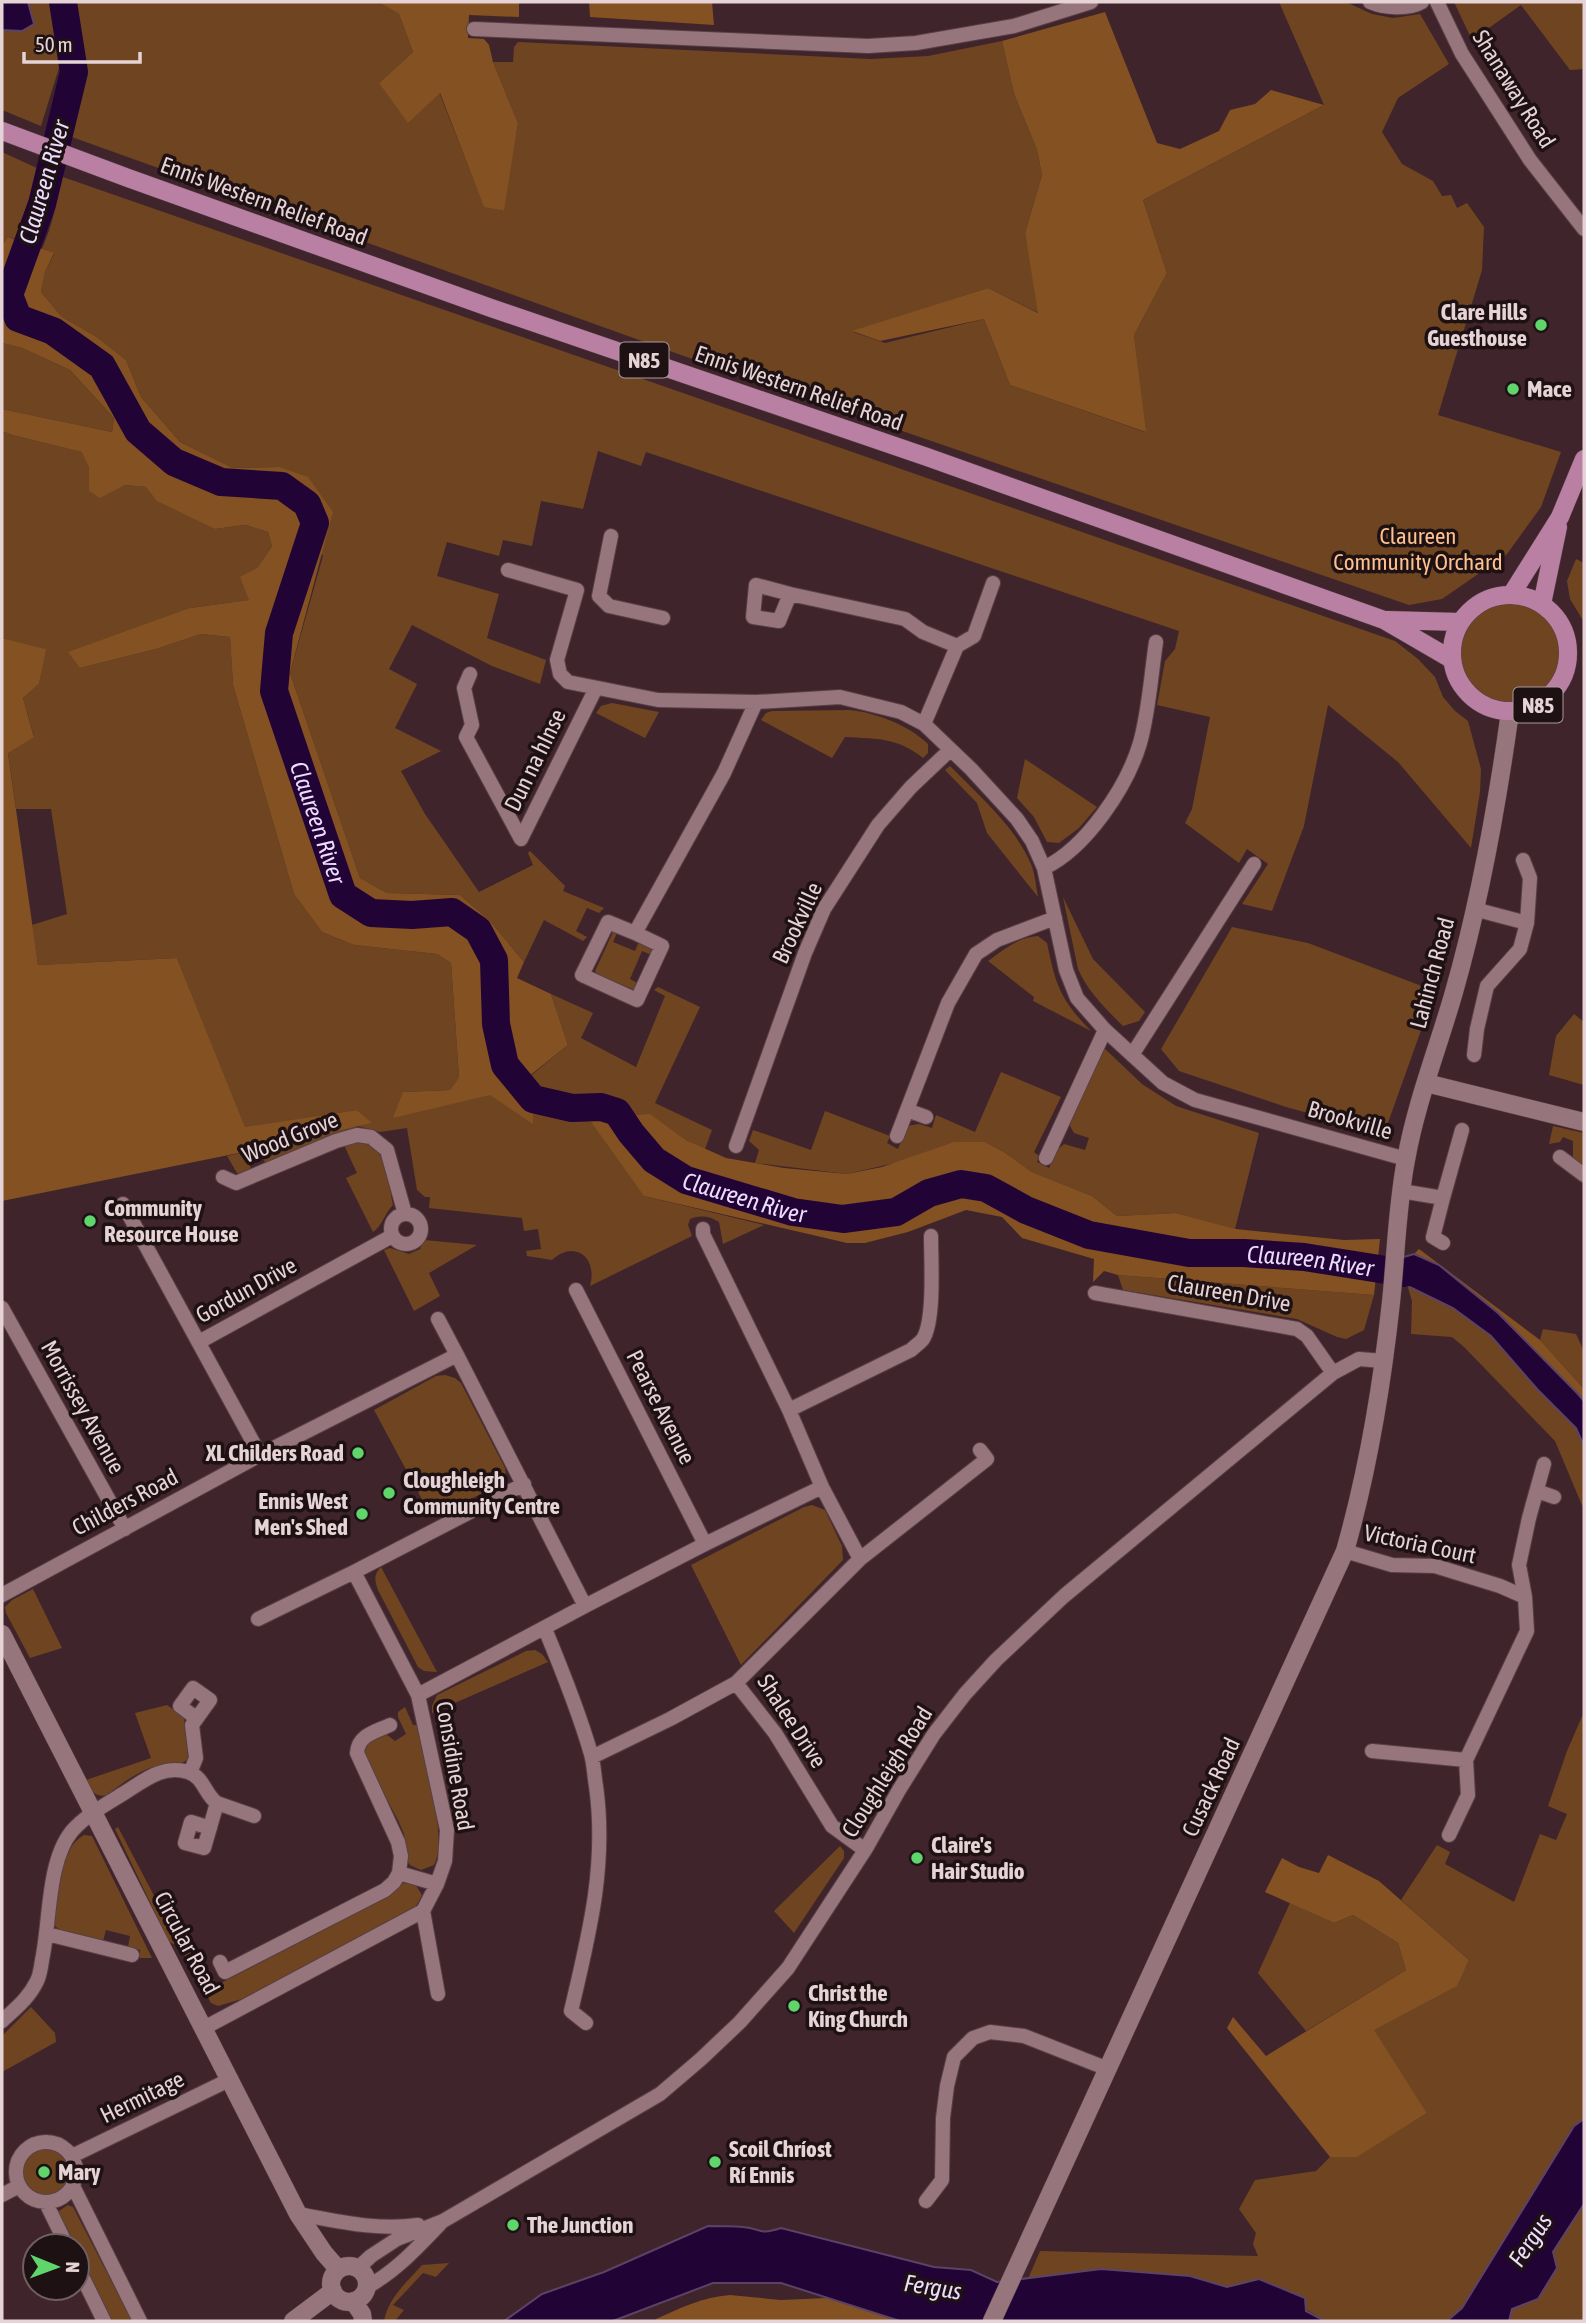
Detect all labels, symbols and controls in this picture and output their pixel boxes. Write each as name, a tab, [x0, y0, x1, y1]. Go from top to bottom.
scale bar	[24, 21, 140, 65]
street label: Shanaway Road	[1467, 25, 1561, 153]
text: 50 m	[35, 32, 73, 56]
water label: Claureen River	[13, 116, 75, 247]
street label: Ennis Western Relief Road	[157, 151, 371, 251]
place label: Clare Hills Guesthouse	[1427, 299, 1527, 351]
marker: Clare Hills Guesthouse	[1533, 317, 1549, 333]
street label: Ennis Western Relief Road	[692, 340, 906, 436]
road number: N85	[620, 342, 668, 378]
place label: Mace	[1527, 376, 1572, 402]
marker: Mace	[1505, 381, 1521, 397]
park label: Claureen Community Orchard	[1333, 523, 1503, 575]
road number: N85	[1514, 688, 1562, 722]
street label: Dun na hInse	[499, 705, 571, 815]
water label: Claureen River	[285, 758, 352, 888]
street label: Brookville	[767, 878, 827, 968]
street label: Lahinch Road	[1405, 915, 1459, 1031]
street label: Brookville	[1305, 1096, 1395, 1144]
street label: Wood Grove	[238, 1106, 342, 1168]
water label: Claureen River	[680, 1166, 809, 1227]
place label: Community Resource House	[104, 1195, 239, 1247]
marker: Community Resource House	[82, 1213, 98, 1229]
water label: Claureen River	[1246, 1240, 1377, 1281]
street label: Gordun Drive	[191, 1252, 301, 1328]
street label: Claureen Drive	[1165, 1269, 1293, 1317]
street label: Morrissey Avenue	[36, 1336, 130, 1478]
street label: Pearse Avenue	[621, 1346, 701, 1468]
place label: XL Childers Road	[205, 1440, 344, 1466]
marker: XL Childers Road	[350, 1445, 366, 1461]
street label: Childers Road	[68, 1463, 182, 1541]
place label: Cloughleigh Community Centre	[403, 1467, 560, 1519]
marker: Cloughleigh Community Centre	[381, 1485, 397, 1501]
place label: Ennis West Men's Shed	[254, 1488, 348, 1540]
marker: Ennis West Men's Shed	[354, 1506, 370, 1522]
street label: Victoria Court	[1362, 1519, 1478, 1569]
street label: Shalee Drive	[752, 1669, 832, 1773]
street label: Considine Road	[431, 1699, 479, 1833]
street label: Cloughleigh Road	[837, 1702, 937, 1842]
street label: Cusack Road	[1177, 1733, 1245, 1841]
place label: Claire's Hair Studio	[931, 1832, 1025, 1884]
marker: Claire's Hair Studio	[909, 1850, 925, 1866]
street label: Circular Road	[149, 1887, 225, 1999]
place label: Christ the King Church	[808, 1980, 908, 2032]
marker: Christ the King Church	[786, 1998, 802, 2014]
street label: Hermitage	[96, 2066, 188, 2128]
place label: Scoil Chríost Rí Ennis	[729, 2136, 832, 2188]
marker: Scoil Chríost Rí Ennis	[707, 2154, 723, 2170]
place label: Mary	[58, 2159, 101, 2185]
marker: Mary	[36, 2164, 52, 2180]
water label: Fergus	[1503, 2208, 1557, 2272]
place label: The Junction	[527, 2212, 633, 2238]
marker: The Junction	[505, 2217, 521, 2233]
north arrow	[21, 2232, 91, 2302]
text: N	[62, 2261, 84, 2273]
water label: Fergus	[902, 2269, 964, 2305]

